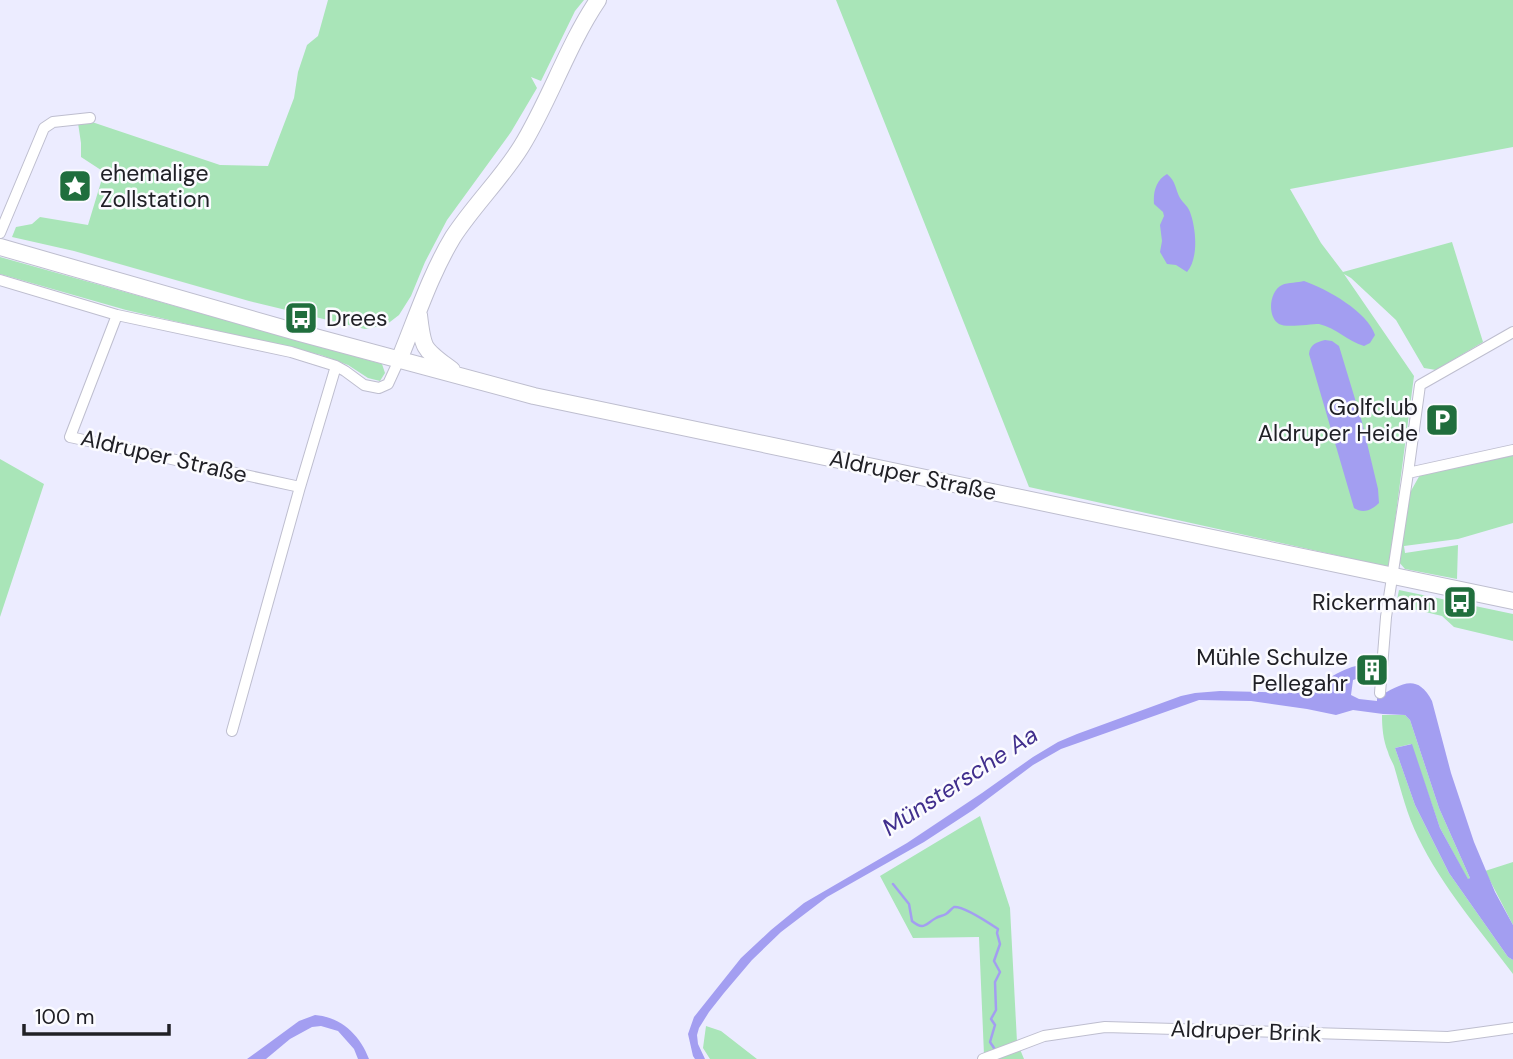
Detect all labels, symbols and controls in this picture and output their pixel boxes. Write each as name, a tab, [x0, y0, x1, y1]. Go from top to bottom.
place label: ehemalige Zollstation	[100, 158, 210, 214]
place icon: ehemalige Zollstation	[56, 167, 94, 205]
bus stop icon: Drees	[282, 299, 320, 337]
place label: Drees	[326, 303, 388, 333]
place label: Golfclub Aldruper Heide	[1258, 392, 1418, 448]
parking icon: Golfclub Aldruper Heide	[1423, 401, 1461, 439]
street label: Aldruper Straße	[78, 422, 250, 490]
street label: Aldruper Straße	[827, 443, 999, 507]
bus stop icon: Rickermann	[1441, 583, 1479, 621]
place label: Rickermann	[1312, 587, 1436, 617]
place label: Mühle Schulze Pellegahr	[1196, 642, 1348, 698]
building icon: Mühle Schulze Pellegahr	[1353, 651, 1391, 689]
water label: Münstersche Aa	[876, 719, 1044, 843]
scale bar	[24, 992, 170, 1036]
text: 100 m	[35, 1003, 95, 1031]
street label: Aldruper Brink	[1170, 1013, 1323, 1049]

